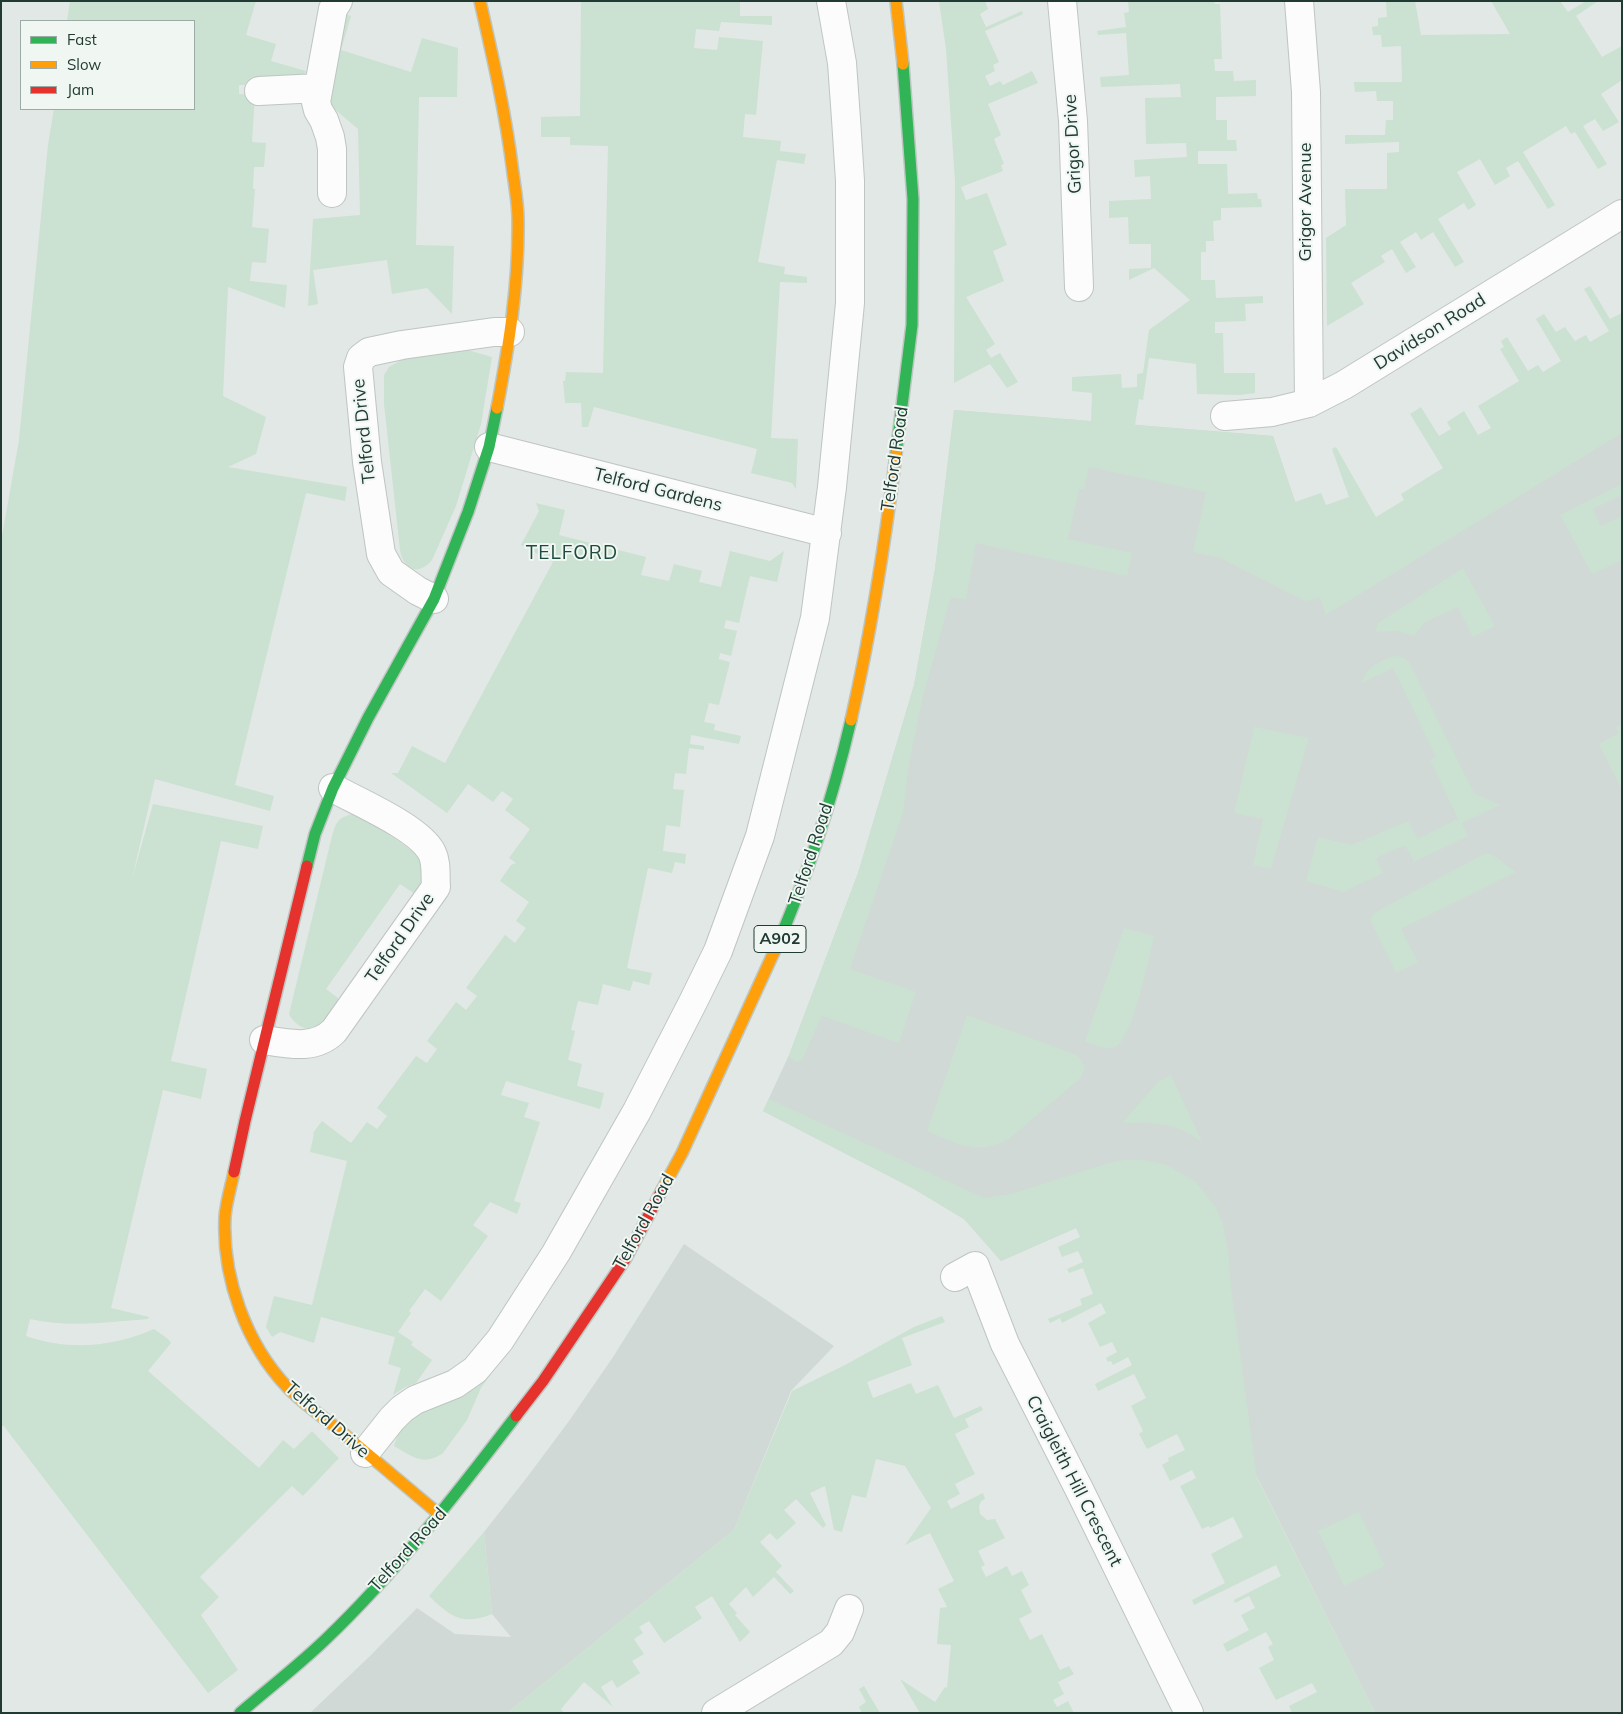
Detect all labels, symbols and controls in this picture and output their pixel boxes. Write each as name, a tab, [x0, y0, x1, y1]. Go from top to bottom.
legend	[20, 20, 195, 110]
text: Fast	[67, 30, 97, 49]
text: Slow	[67, 55, 101, 74]
text: Jam	[67, 80, 94, 99]
street label: Grigor Drive	[1060, 94, 1086, 194]
street label: Grigor Avenue	[1295, 142, 1317, 262]
street label: Davidson Road	[1370, 289, 1490, 375]
street label: Telford Drive	[348, 378, 380, 484]
street label: Telford Road	[877, 405, 913, 513]
street label: Telford Gardens	[591, 464, 725, 516]
district label: TELFORD	[525, 542, 619, 564]
street label: Telford Road	[784, 800, 838, 908]
street label: Telford Drive	[361, 889, 439, 987]
road number: A902	[754, 926, 806, 952]
street label: Telford Road	[609, 1171, 679, 1273]
street label: Telford Drive	[280, 1377, 374, 1463]
street label: Craigleith Hill Crescent	[1022, 1392, 1126, 1570]
street label: Telford Road	[365, 1503, 451, 1597]

